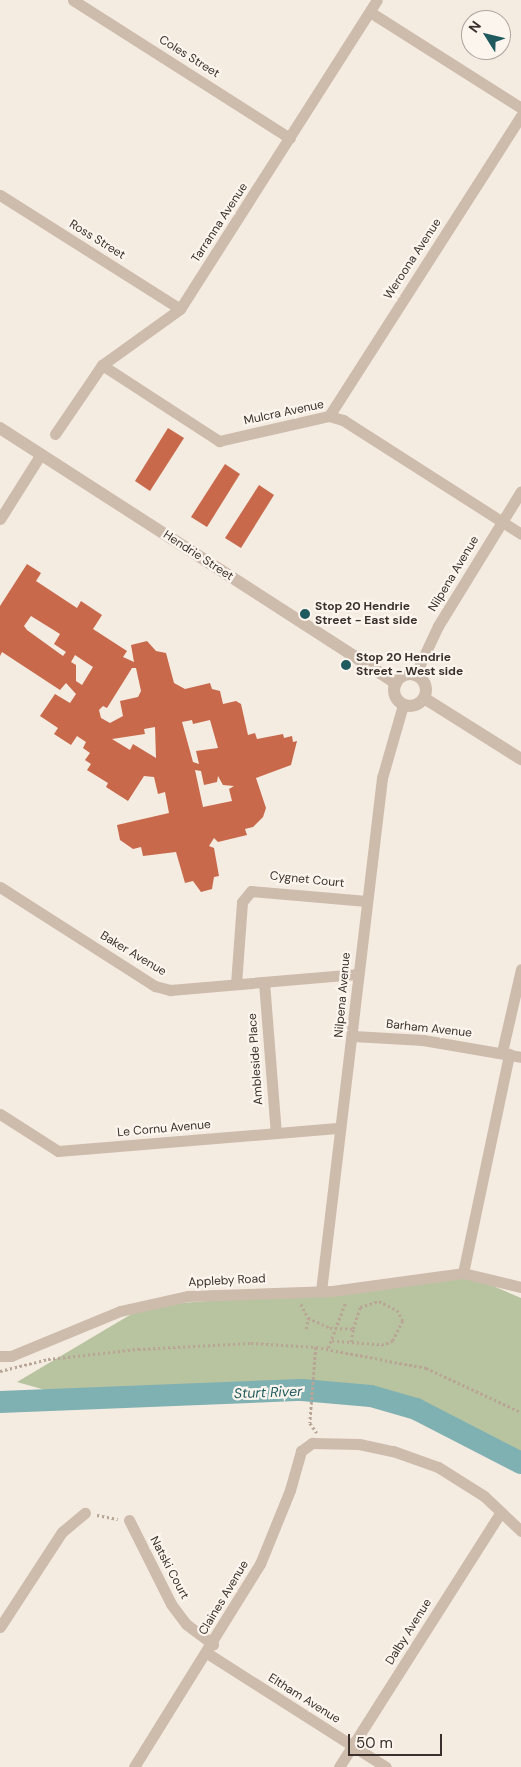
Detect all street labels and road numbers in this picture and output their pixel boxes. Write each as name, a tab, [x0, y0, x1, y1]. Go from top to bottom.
street label: Coles Street	[156, 33, 222, 81]
street label: Tarranna Avenue	[189, 180, 251, 266]
street label: Weroona Avenue	[381, 216, 445, 302]
street label: Ross Street	[66, 217, 128, 263]
street label: Mulcra Avenue	[243, 397, 325, 429]
street label: Hendrie Street	[160, 528, 236, 584]
street label: Nilpena Avenue	[426, 534, 482, 614]
street label: Cygnet Court	[269, 869, 345, 891]
street label: Baker Avenue	[97, 929, 169, 979]
street label: Nilpena Avenue	[332, 952, 354, 1038]
street label: Ambleside Place	[246, 1013, 266, 1105]
street label: Barham Avenue	[385, 1017, 473, 1041]
street label: Le Cornu Avenue	[117, 1118, 211, 1140]
street label: Appleby Road	[188, 1272, 266, 1290]
street label: Natski Court	[146, 1534, 192, 1602]
street label: Claines Avenue	[196, 1558, 252, 1638]
street label: Dalby Avenue	[383, 1596, 435, 1668]
street label: Eltham Avenue	[265, 1671, 343, 1727]

